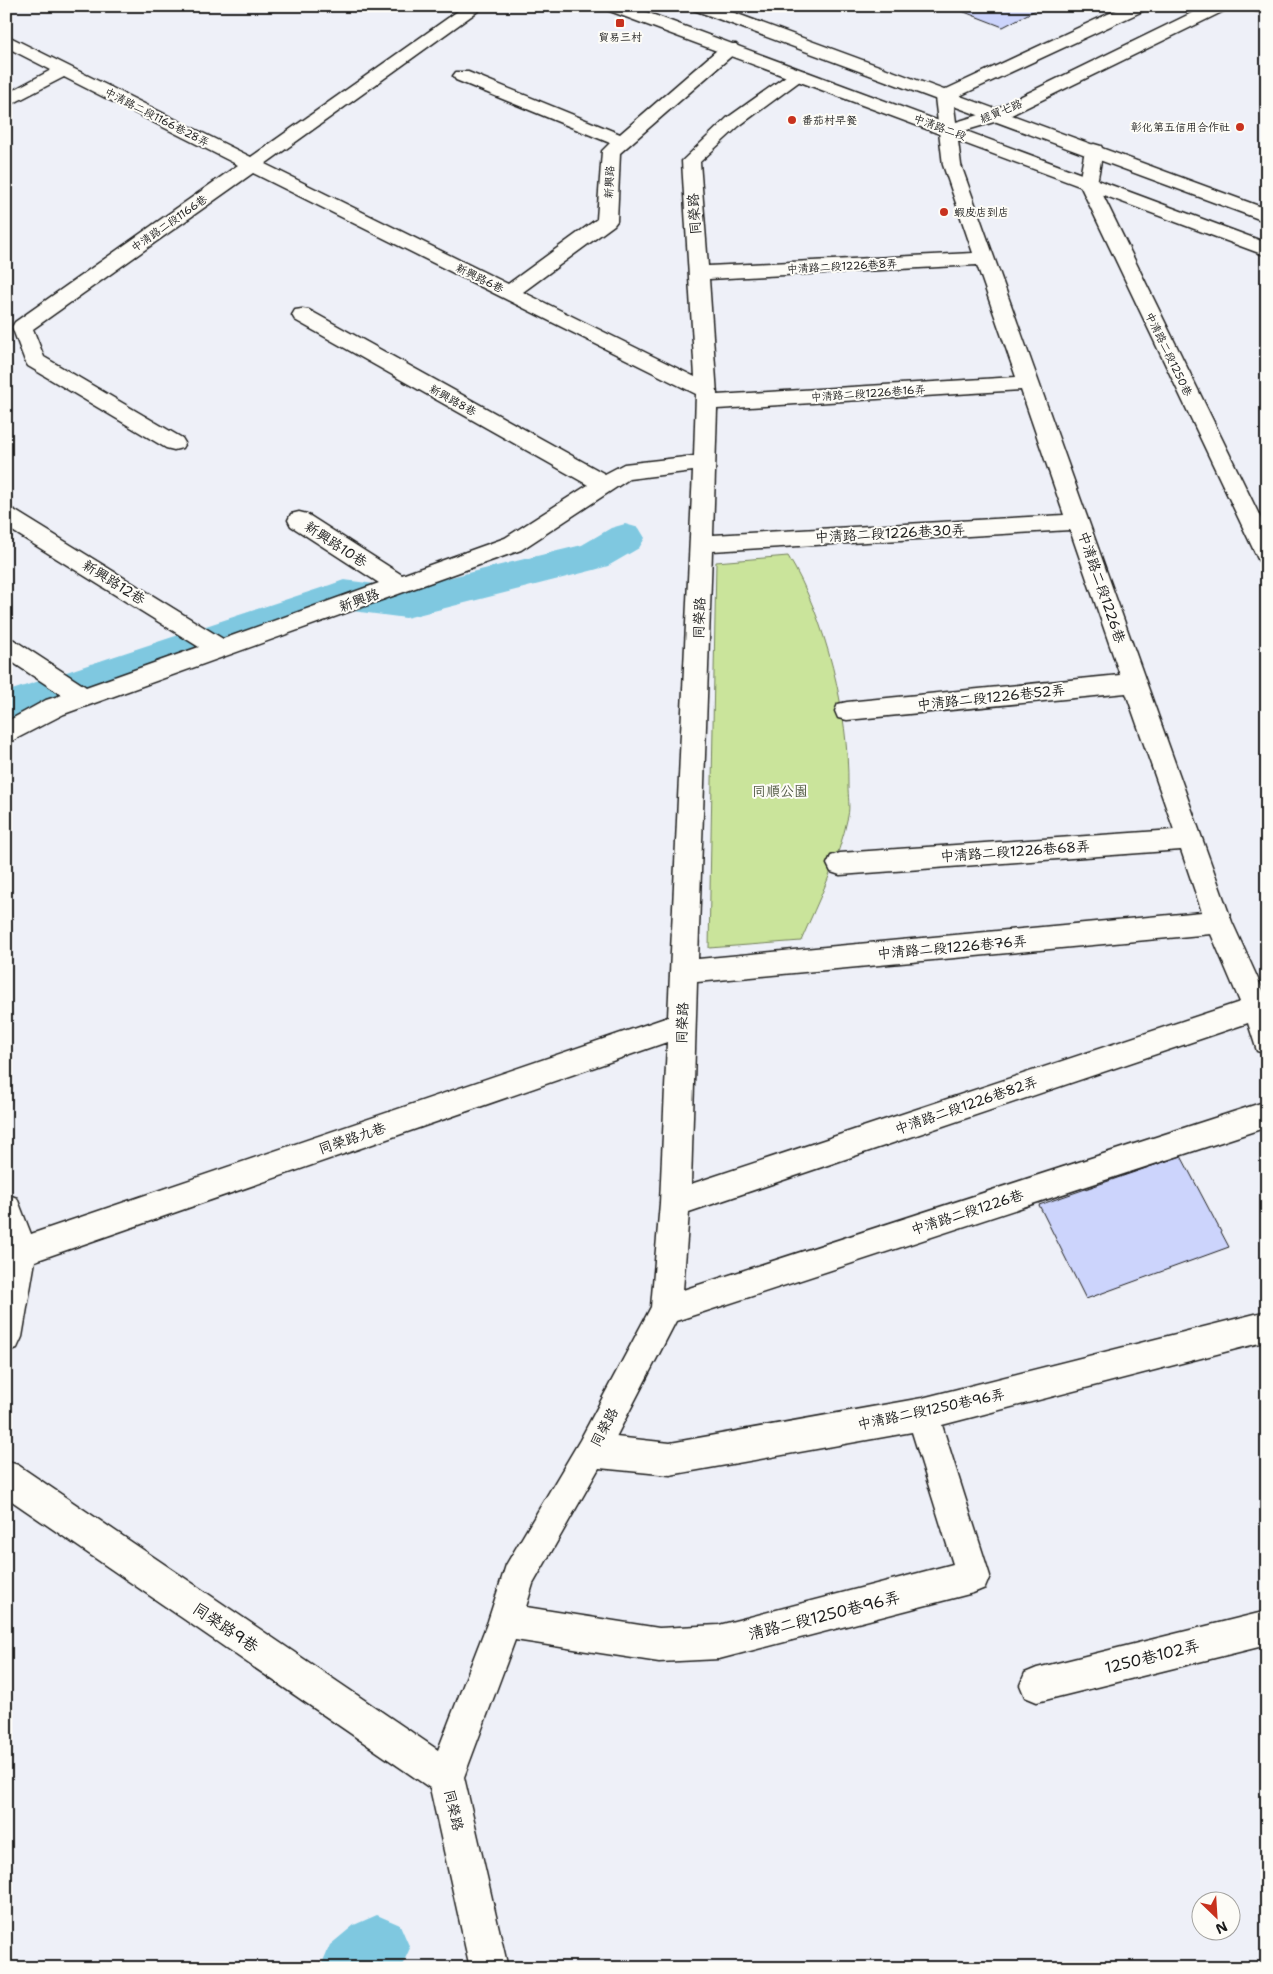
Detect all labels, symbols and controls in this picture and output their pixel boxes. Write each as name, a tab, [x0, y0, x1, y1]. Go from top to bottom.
marker: 貿易三村	[614, 17, 626, 29]
place label: 貿易三村	[598, 30, 642, 45]
street label: 中清路二段1166巷28弄	[102, 85, 212, 150]
street label: 經貿七路	[978, 96, 1024, 127]
street label: 中清路二段	[911, 111, 968, 144]
place label: 番茄村早餐	[802, 113, 857, 128]
marker: 番茄村早餐	[786, 114, 798, 126]
place label: 彰化第五信用合作社	[1131, 120, 1230, 135]
marker: 彰化第五信用合作社	[1234, 121, 1246, 133]
street label: 新興路	[601, 165, 618, 199]
street label: 中清路二段1166巷	[128, 192, 210, 255]
street label: 同榮路	[684, 192, 704, 236]
place label: 蝦皮店到店	[954, 205, 1009, 220]
marker: 蝦皮店到店	[938, 206, 950, 218]
street label: 中清路二段1226巷8弄	[786, 256, 898, 277]
street label: 新興路6巷	[453, 260, 506, 297]
street label: 中清路二段1250巷	[1142, 310, 1195, 399]
street label: 新興路8巷	[427, 381, 479, 420]
street label: 中清路二段1226巷16弄	[810, 382, 926, 405]
street label: 新興路10巷	[301, 517, 372, 571]
street label: 中清路二段1226巷30弄	[814, 520, 966, 546]
street label: 中清路二段1226巷	[1074, 529, 1130, 646]
street label: 新興路12巷	[79, 556, 150, 609]
street label: 新興路	[336, 584, 382, 616]
street label: 同榮路	[689, 597, 709, 639]
street label: 中清路二段1226巷52弄	[916, 680, 1066, 714]
park label: 同順公園	[752, 782, 808, 800]
street label: 中清路二段1226巷68弄	[939, 837, 1091, 865]
street label: 中清路二段1226巷76弄	[876, 931, 1028, 963]
street label: 同榮路	[672, 1002, 692, 1044]
street label: 中清路二段1226巷82弄	[892, 1072, 1040, 1138]
street label: 同榮路九巷	[316, 1118, 389, 1158]
street label: 中清路二段1226巷	[908, 1185, 1026, 1239]
street label: 中清路二段1250巷96弄	[856, 1385, 1006, 1433]
street label: 同榮路	[586, 1404, 622, 1450]
street label: 清路二段1250巷96弄	[746, 1586, 902, 1644]
street label: 同榮路9巷	[189, 1598, 263, 1657]
street label: 1250巷102弄	[1102, 1635, 1202, 1678]
street label: 同榮路	[441, 1788, 467, 1832]
north arrow	[1190, 1892, 1240, 1942]
text: N	[1213, 1917, 1230, 1938]

